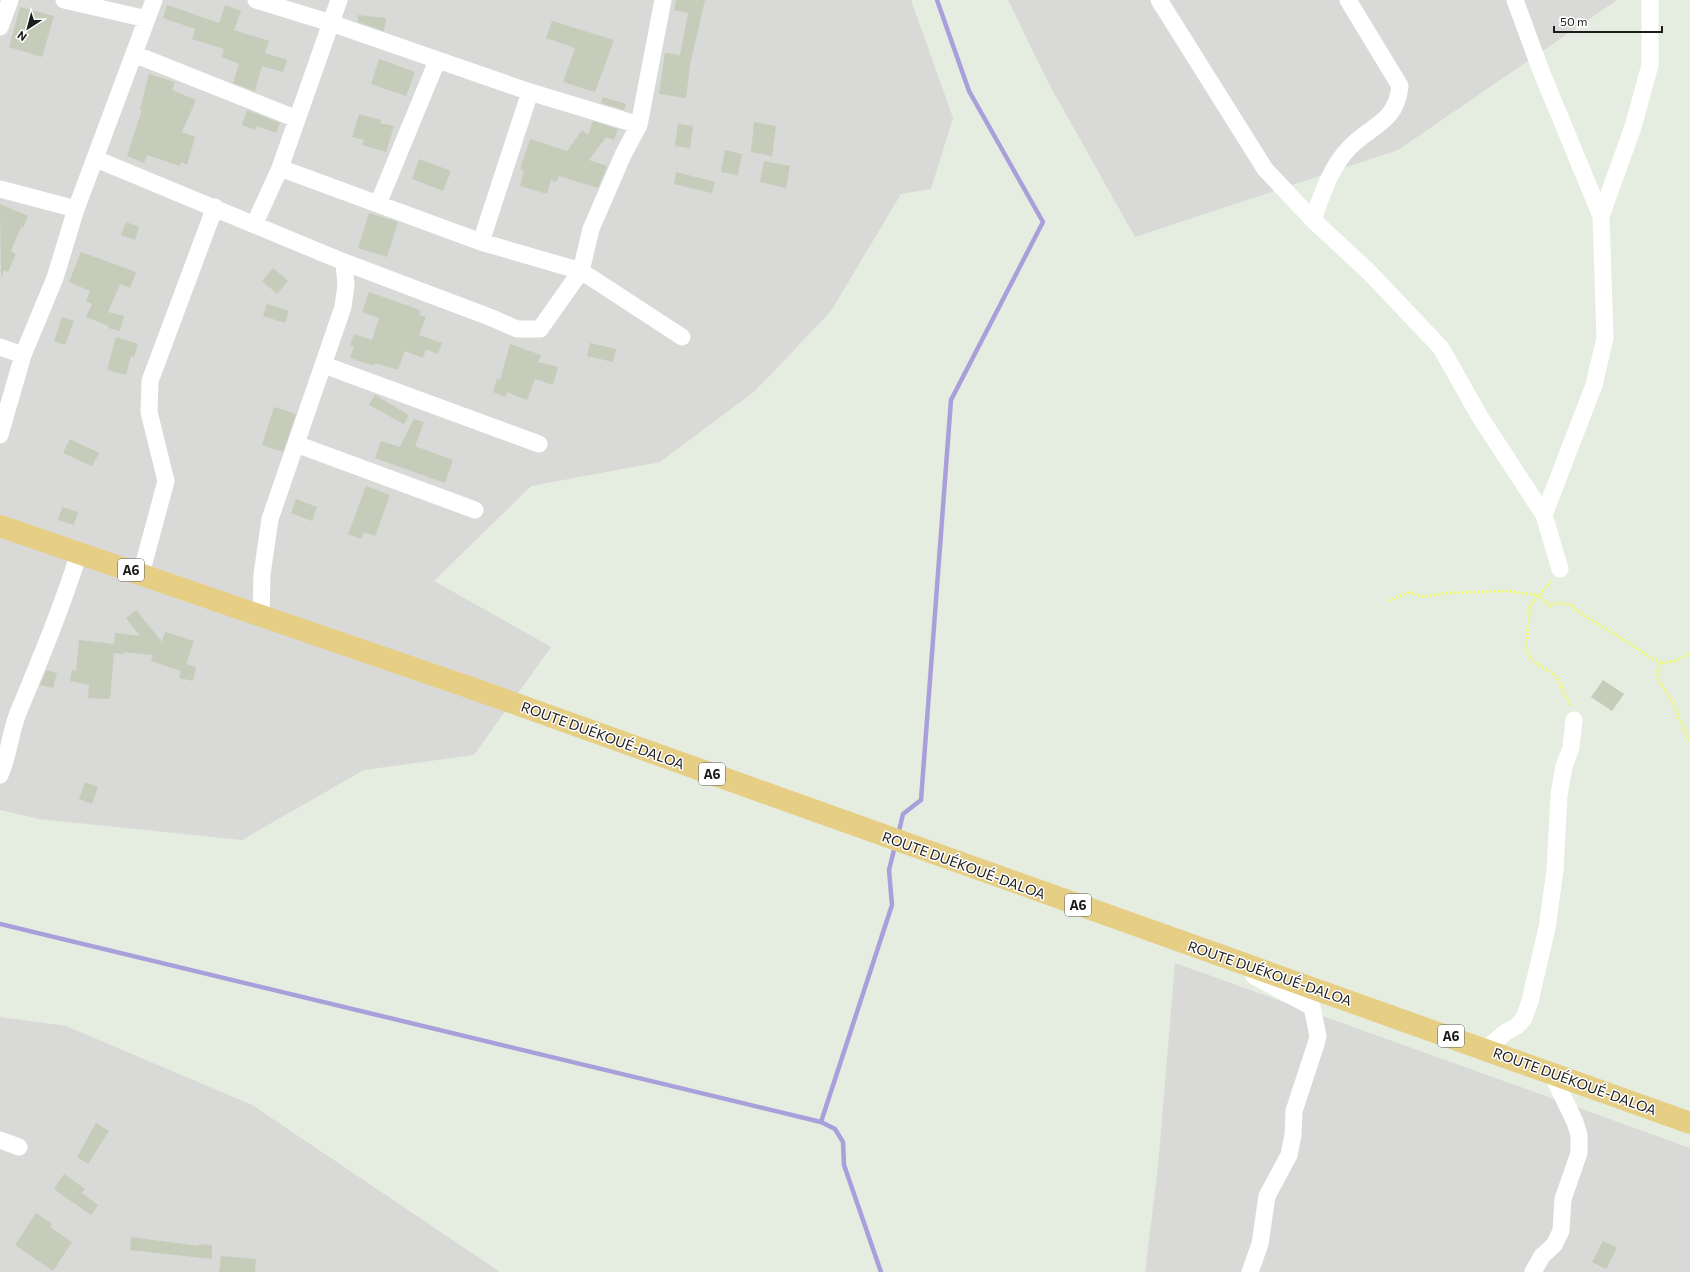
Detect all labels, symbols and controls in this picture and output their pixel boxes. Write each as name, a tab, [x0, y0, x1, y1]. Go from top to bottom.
north arrow	[8, 8, 48, 48]
scale bar	[1554, 8, 1662, 34]
text: 50 m	[1560, 14, 1588, 28]
text: N	[15, 29, 29, 44]
road number: A6	[118, 559, 144, 581]
street label: ROUTE DUÉKOUÉ-DALOA	[519, 698, 687, 773]
road number: A6	[699, 763, 725, 785]
street label: ROUTE DUÉKOUÉ-DALOA	[880, 828, 1048, 903]
road number: A6	[1065, 894, 1091, 916]
street label: ROUTE DUÉKOUÉ-DALOA	[1186, 937, 1355, 1009]
road number: A6	[1438, 1025, 1464, 1047]
street label: ROUTE DUÉKOUÉ-DALOA	[1491, 1044, 1659, 1119]

